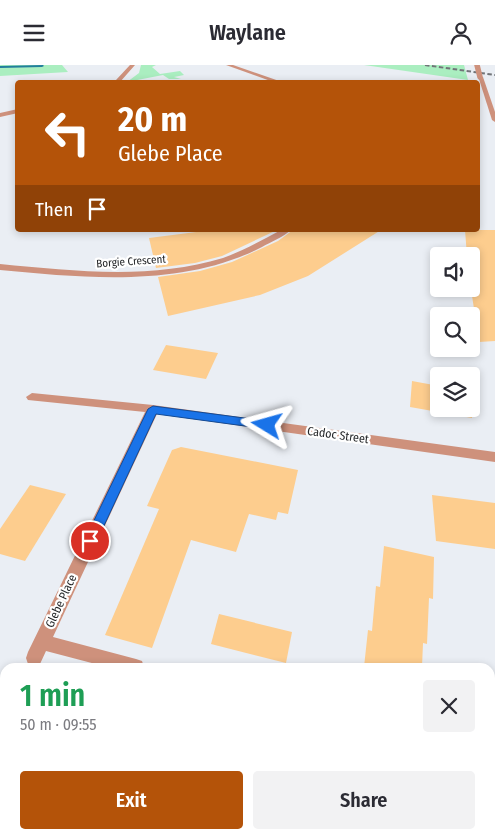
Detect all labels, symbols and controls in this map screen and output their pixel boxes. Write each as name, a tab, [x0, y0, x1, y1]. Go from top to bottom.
icon: menu	[20, 19, 48, 47]
text: Waylane	[209, 19, 286, 46]
icon: person	[447, 19, 475, 47]
text: 20 m	[118, 98, 187, 140]
icon: left	[35, 100, 100, 165]
text: Glebe Place	[118, 140, 223, 167]
icon: arrive	[83, 195, 111, 223]
text: Then	[35, 198, 73, 221]
map controls	[430, 247, 480, 417]
button: sound	[430, 247, 480, 297]
street label: Borgie Crescent	[96, 253, 167, 270]
button: search	[430, 307, 480, 357]
button: layers	[430, 367, 480, 417]
position arrow	[240, 398, 292, 450]
street label: Cadoc Street	[306, 424, 370, 446]
pin	[69, 520, 111, 562]
icon: arrive	[76, 527, 104, 555]
street label: Glebe Place	[43, 572, 79, 630]
text: 1 min	[20, 678, 85, 714]
button: close	[423, 680, 475, 732]
text: 50 m · 09:55	[20, 715, 97, 734]
button: Exit	[20, 771, 243, 829]
button: Share	[253, 771, 475, 829]

